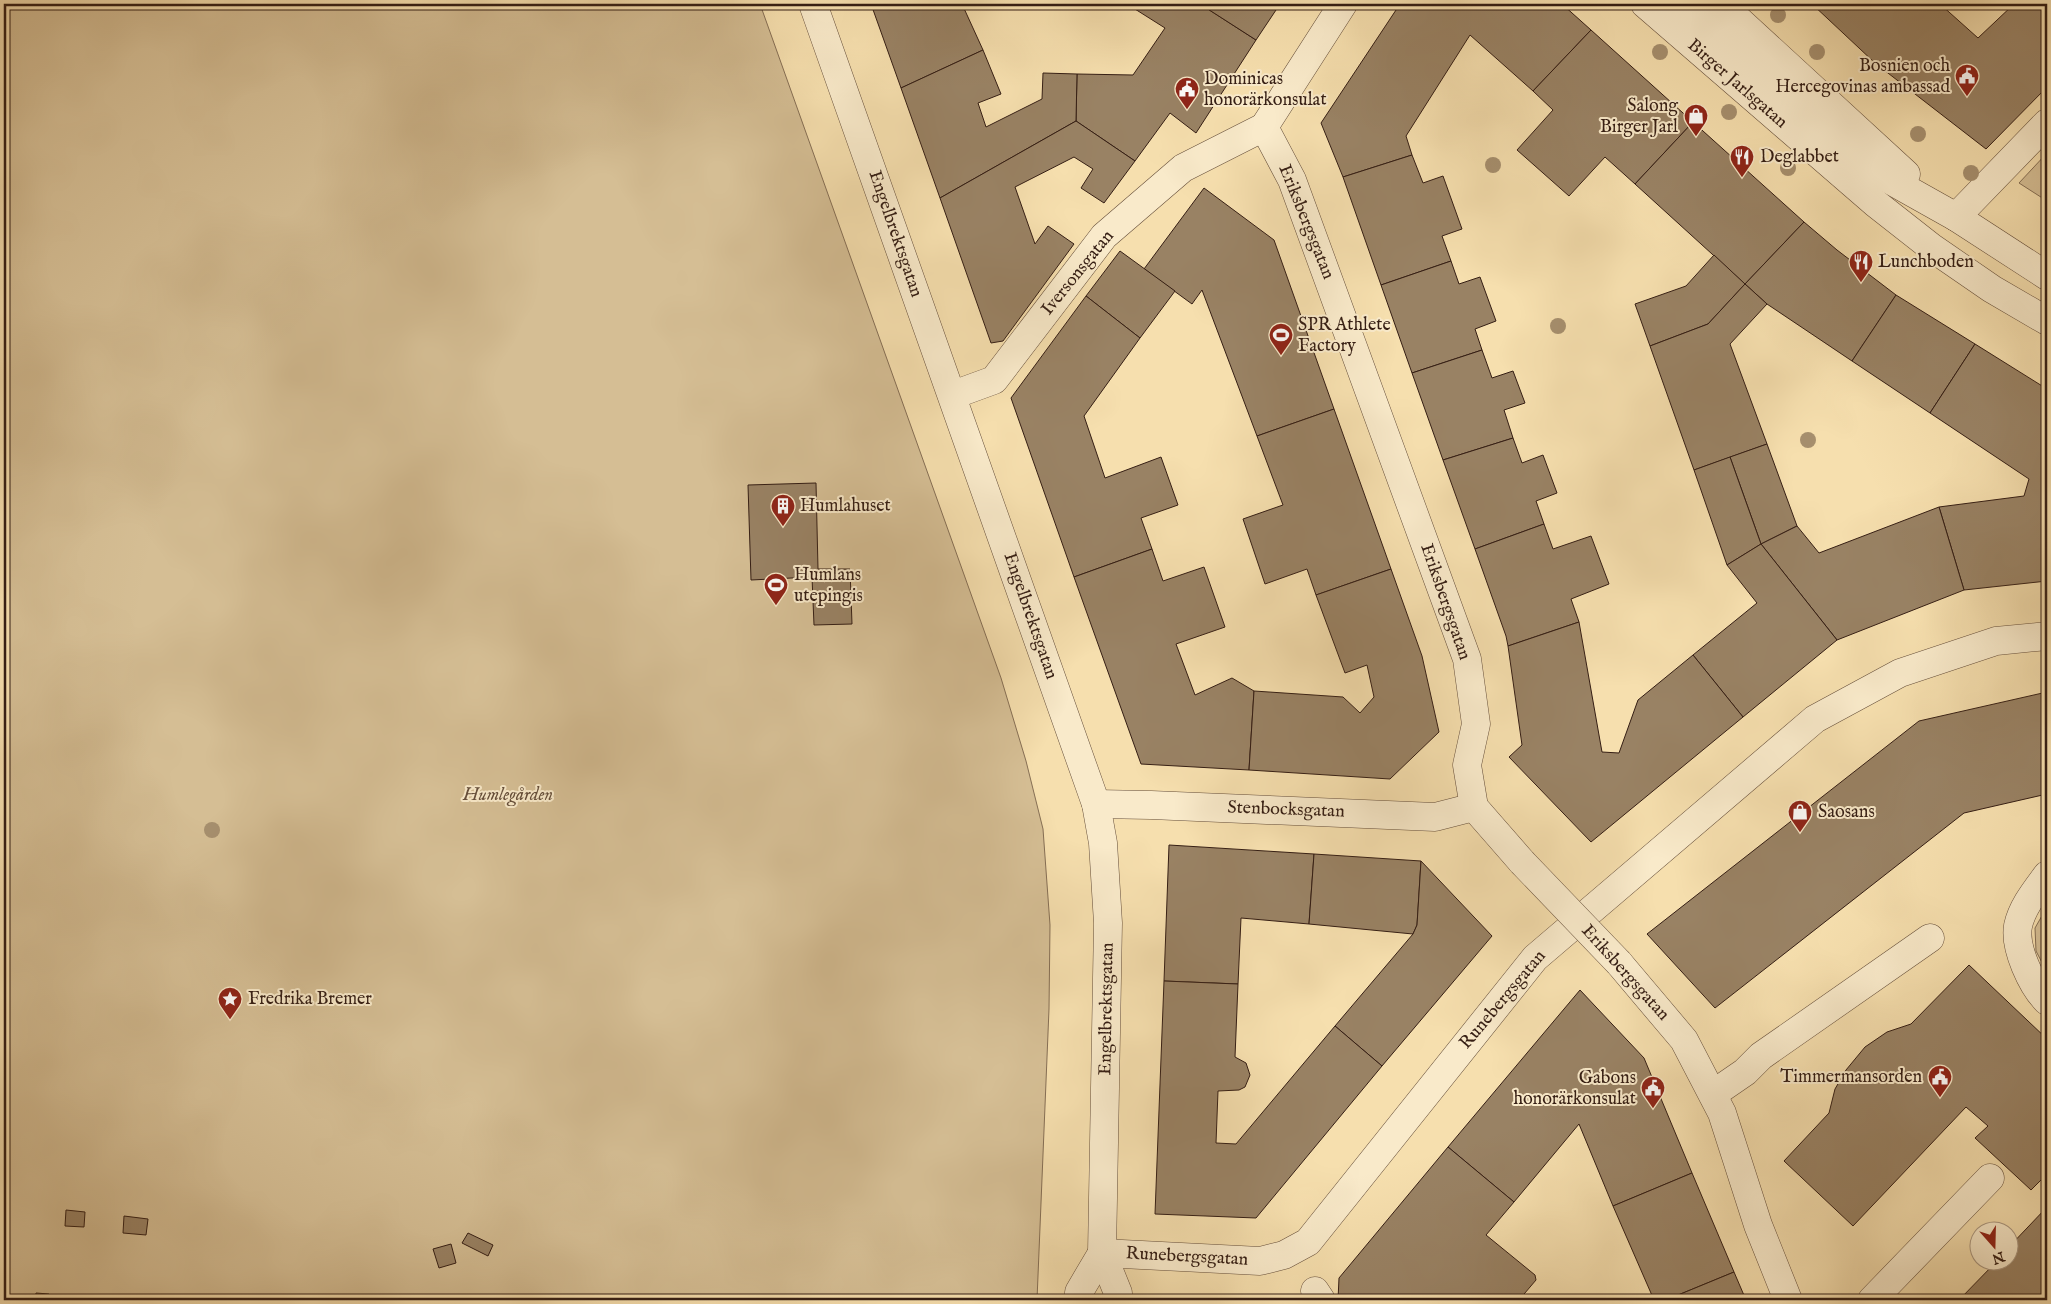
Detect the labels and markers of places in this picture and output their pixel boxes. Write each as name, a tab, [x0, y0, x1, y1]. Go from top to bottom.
place label: Bosnien och Hercegovinas ambassad	[1775, 55, 1950, 99]
public building icon: Bosnien och Hercegovinas ambassad	[1954, 63, 1980, 97]
place label: Dominicas honorärkonsulat	[1204, 68, 1327, 112]
public building icon: Dominicas honorärkonsulat	[1174, 76, 1200, 110]
place label: Salong Birger Jarl	[1600, 95, 1678, 139]
shop icon: Salong Birger Jarl	[1683, 103, 1709, 137]
restaurant icon: Deglabbet	[1729, 144, 1755, 178]
place label: Deglabbet	[1760, 146, 1839, 169]
restaurant icon: Lunchboden	[1848, 249, 1874, 283]
place label: Lunchboden	[1878, 251, 1974, 274]
place label: SPR Athlete Factory	[1298, 314, 1391, 358]
sports icon: SPR Athlete Factory	[1268, 322, 1294, 356]
building icon: Humlahuset	[770, 493, 796, 527]
place label: Humlahuset	[800, 495, 891, 518]
place label: Humlans utepingis	[794, 564, 863, 608]
sports icon: Humlans utepingis	[763, 572, 789, 606]
shop icon: Saosans	[1787, 799, 1813, 833]
place label: Saosans	[1818, 801, 1875, 824]
place icon: Fredrika Bremer	[217, 986, 243, 1020]
place label: Fredrika Bremer	[248, 988, 372, 1011]
public building icon: Timmermansorden	[1927, 1064, 1953, 1098]
place label: Timmermansorden	[1780, 1066, 1922, 1089]
place label: Gabons honorärkonsulat	[1513, 1067, 1636, 1111]
public building icon: Gabons honorärkonsulat	[1640, 1075, 1666, 1109]

